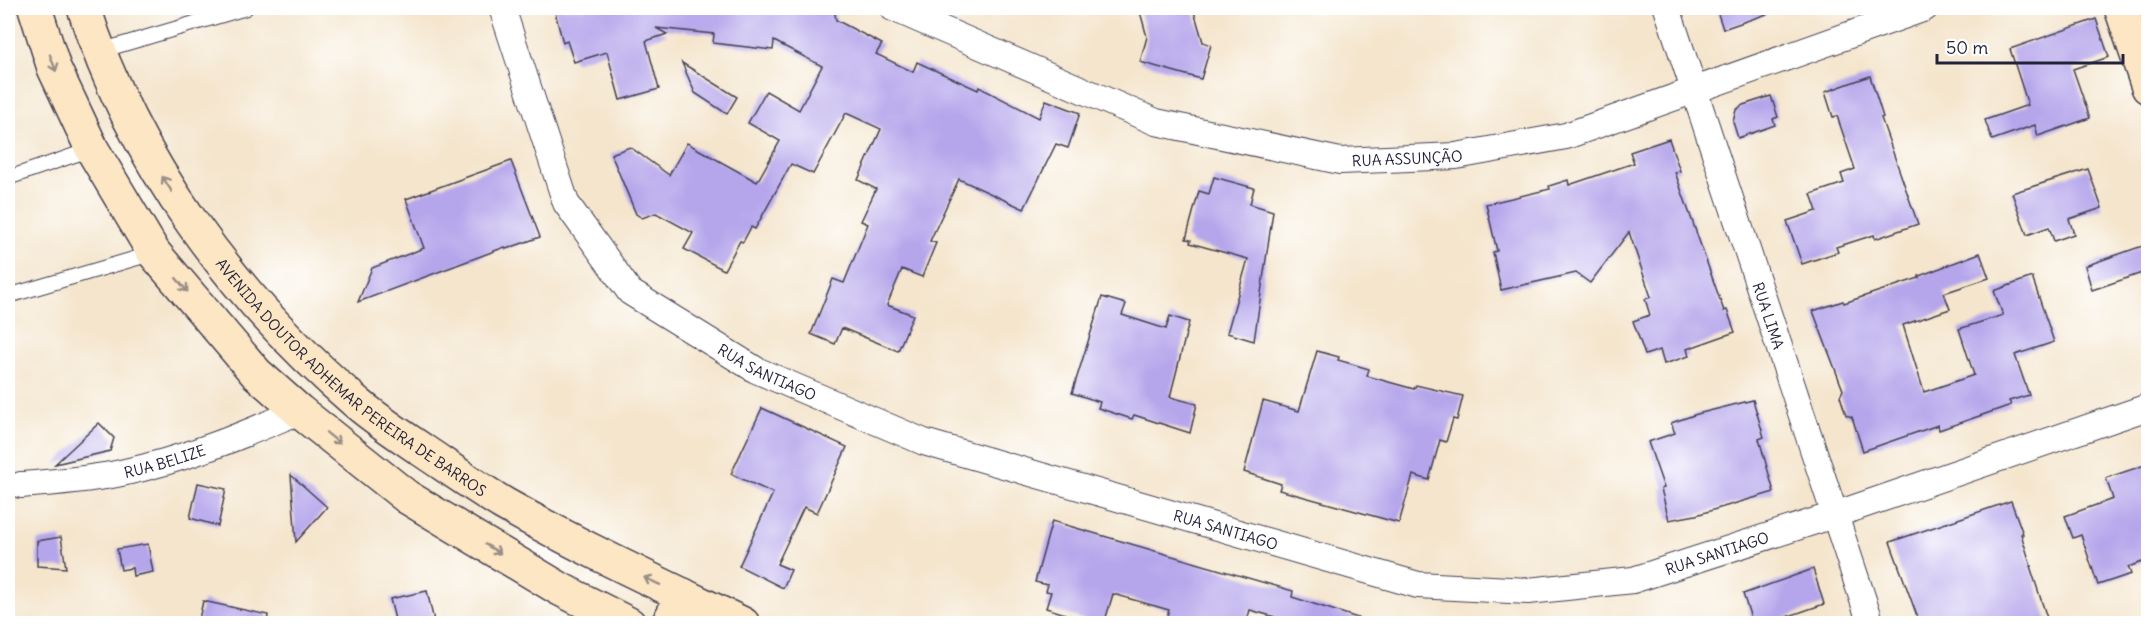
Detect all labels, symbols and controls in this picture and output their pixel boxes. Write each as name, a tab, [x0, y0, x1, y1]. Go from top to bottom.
scale bar	[1937, 27, 2123, 65]
text: 50 m	[1946, 36, 1988, 59]
one-way arrow	[48, 53, 59, 72]
street label: RUA ASSUNÇÃO	[1351, 145, 1464, 170]
one-way arrow	[161, 176, 173, 193]
street label: AVENIDA DOUTOR ADHEMAR PEREIRA DE BARROS	[212, 254, 490, 500]
one-way arrow	[175, 277, 188, 293]
street label: RUA LIMA	[1749, 280, 1789, 352]
street label: RUA SANTIAGO	[714, 339, 819, 404]
one-way arrow	[325, 432, 341, 445]
street label: RUA BELIZE	[122, 440, 208, 482]
street label: RUA SANTIAGO	[1171, 505, 1280, 553]
street label: RUA SANTIAGO	[1663, 527, 1771, 579]
one-way arrow	[484, 543, 501, 555]
one-way arrow	[643, 574, 661, 586]

